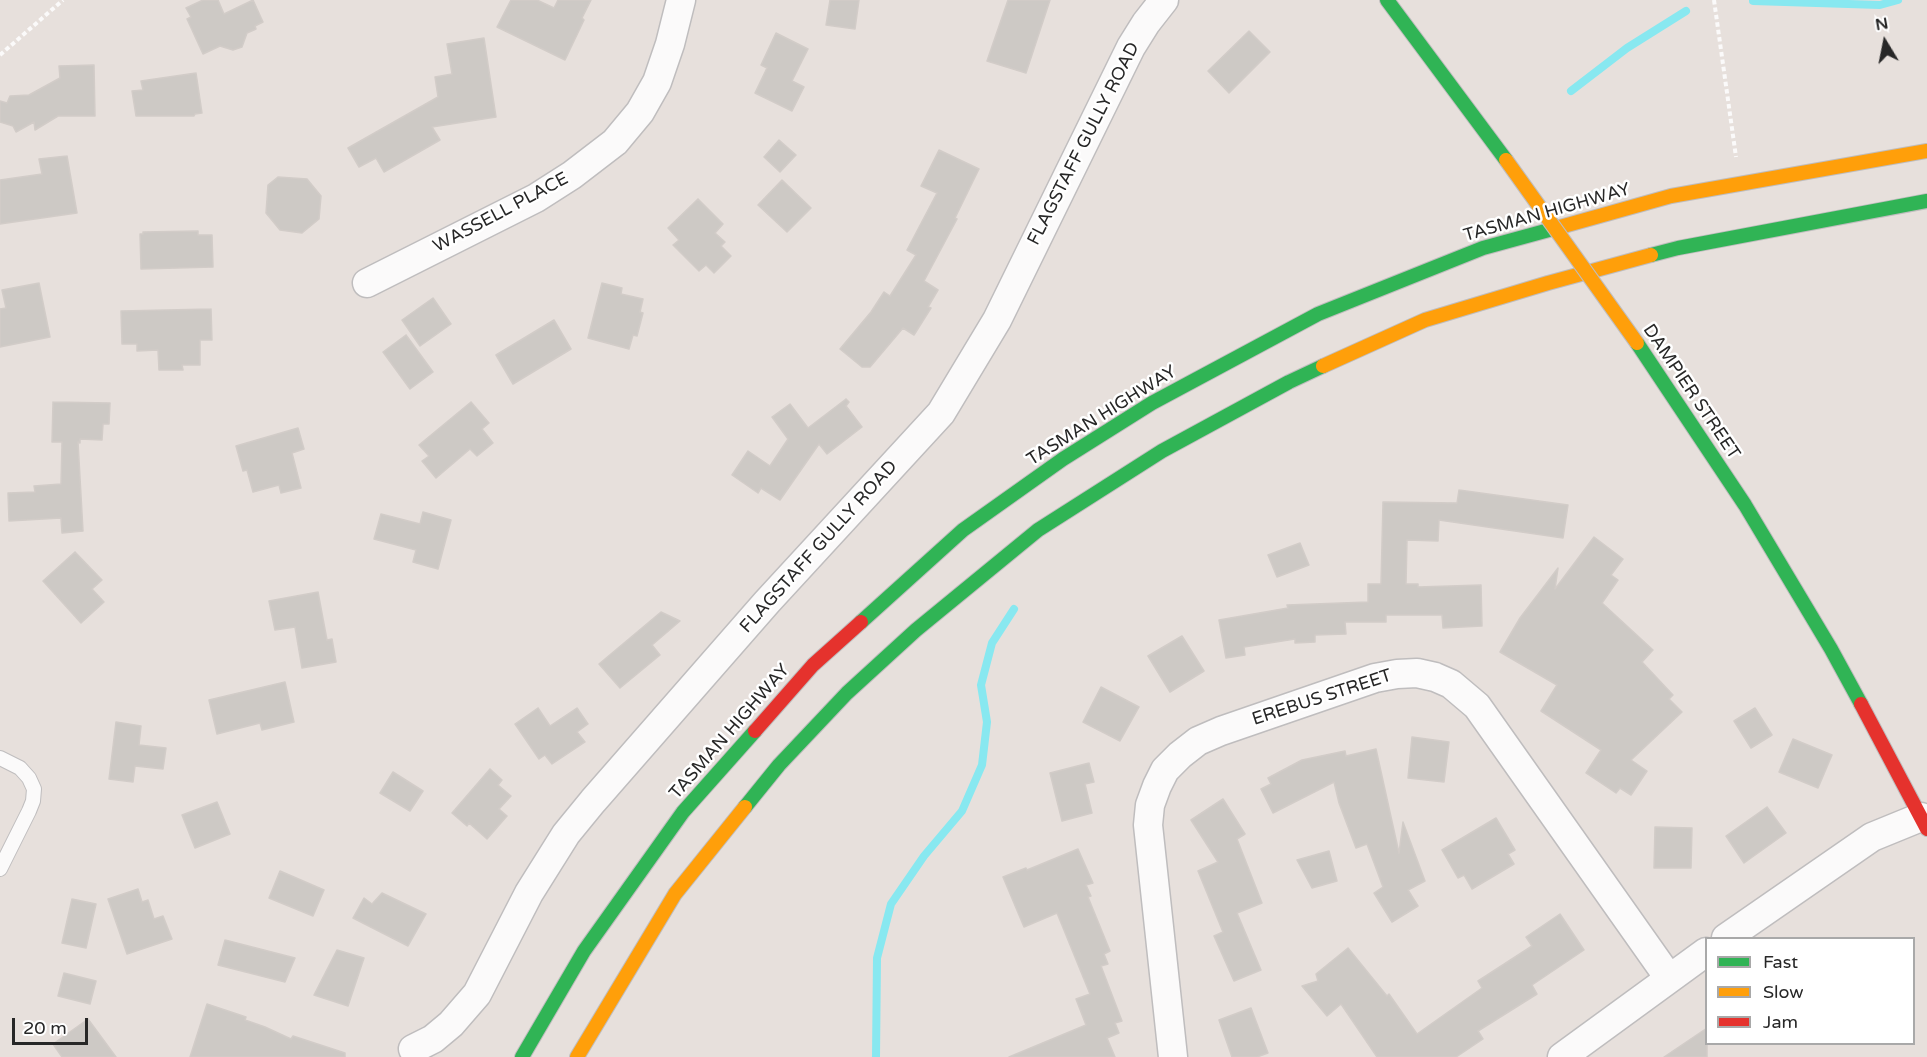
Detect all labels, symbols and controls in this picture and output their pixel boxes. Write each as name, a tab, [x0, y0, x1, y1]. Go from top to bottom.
north arrow	[1855, 12, 1915, 72]
text: N	[1874, 13, 1890, 35]
street label: FLAGSTAFF GULLY ROAD	[1023, 39, 1145, 249]
street label: WASSELL PLACE	[430, 168, 572, 258]
street label: TASMAN HIGHWAY	[1461, 179, 1633, 247]
street label: DAMPIER STREET	[1638, 320, 1744, 464]
street label: TASMAN HIGHWAY	[1023, 361, 1181, 471]
street label: FLAGSTAFF GULLY ROAD	[736, 456, 902, 638]
street label: TASMAN HIGHWAY	[665, 660, 795, 804]
street label: EREBUS STREET	[1249, 665, 1395, 731]
legend	[1705, 937, 1915, 1045]
text: Fast	[1763, 951, 1798, 973]
text: Slow	[1763, 981, 1804, 1003]
scale bar	[15, 1006, 92, 1044]
text: Jam	[1763, 1011, 1798, 1033]
text: 20 m	[23, 1017, 67, 1039]

